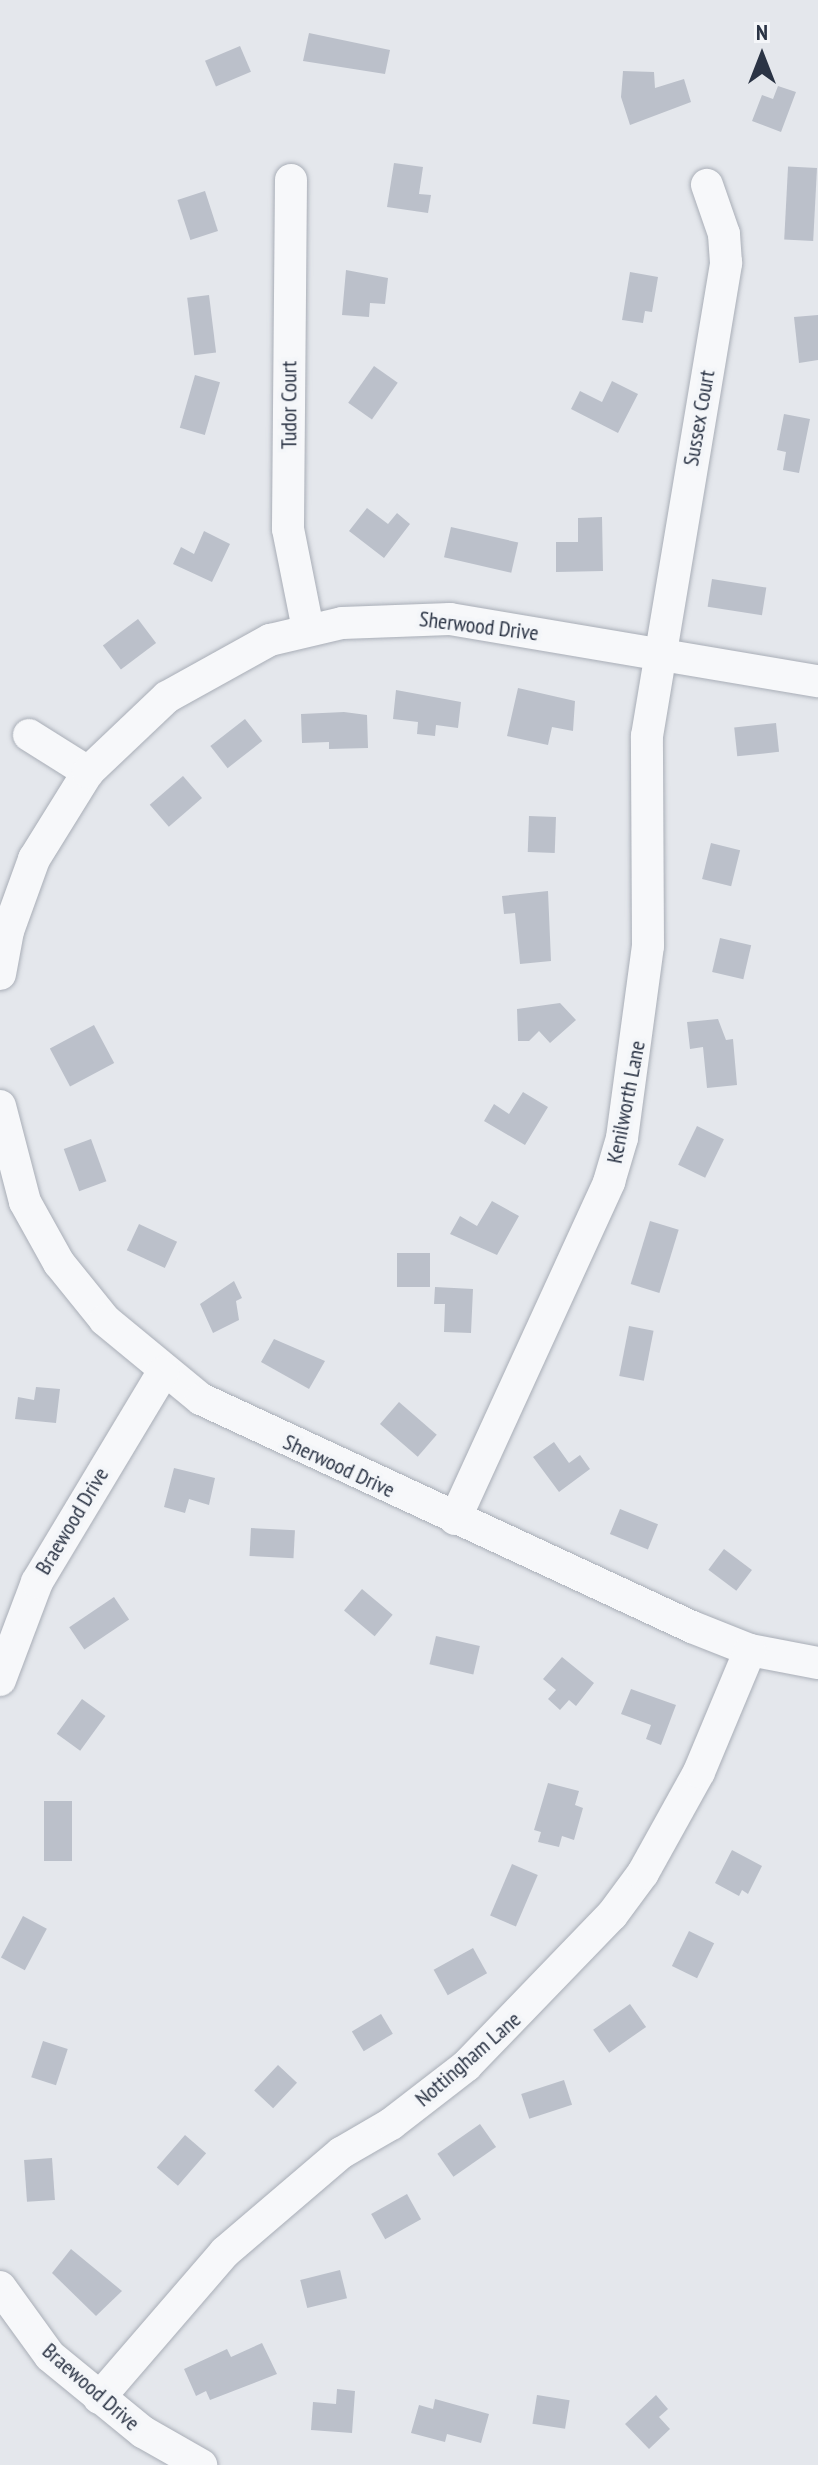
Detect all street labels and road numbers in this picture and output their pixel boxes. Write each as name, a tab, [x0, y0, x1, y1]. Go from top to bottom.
street label: Tudor Court	[276, 361, 302, 449]
street label: Sussex Court	[678, 368, 720, 468]
street label: Sherwood Drive	[418, 606, 540, 646]
street label: Kenilworth Lane	[601, 1039, 651, 1165]
street label: Sherwood Drive	[279, 1429, 399, 1503]
street label: Braewood Drive	[30, 1463, 114, 1579]
street label: Nottingham Lane	[410, 2006, 526, 2112]
street label: Braewood Drive	[37, 2338, 145, 2436]

